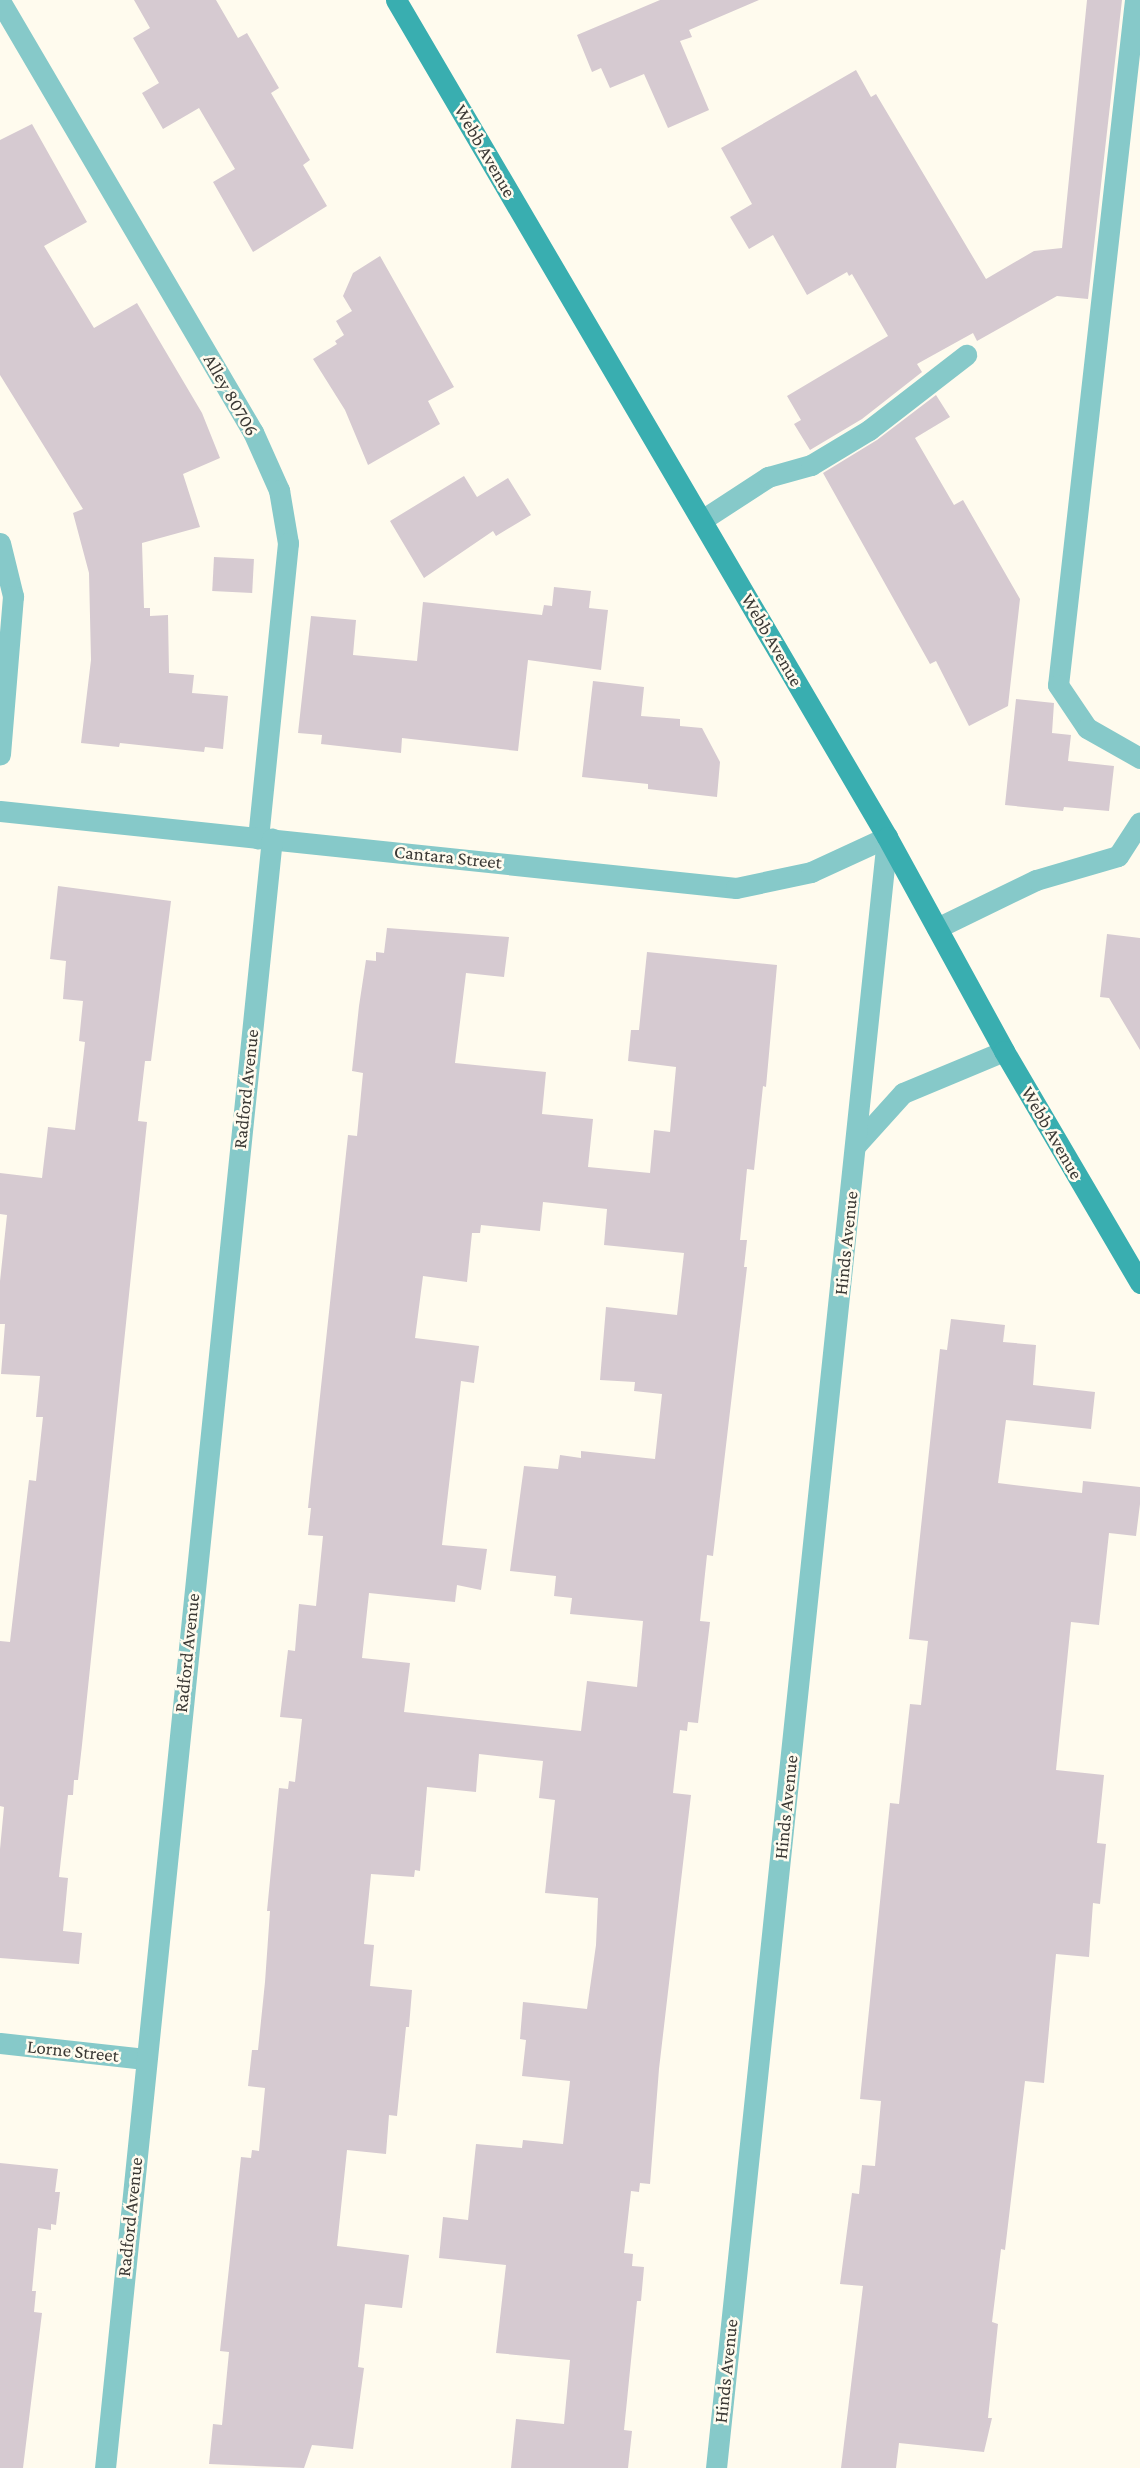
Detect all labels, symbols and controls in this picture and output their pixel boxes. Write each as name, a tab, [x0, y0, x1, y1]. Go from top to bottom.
street label: Webb Avenue	[449, 100, 521, 202]
street label: Alley 80706	[198, 350, 264, 440]
street label: Webb Avenue	[736, 589, 808, 691]
street label: Cantara Street	[393, 840, 503, 874]
street label: Radford Avenue	[228, 1028, 264, 1150]
street label: Webb Avenue	[1016, 1082, 1088, 1184]
street label: Hinds Avenue	[829, 1190, 863, 1296]
street label: Radford Avenue	[169, 1592, 205, 1714]
street label: Hinds Avenue	[769, 1754, 803, 1860]
street label: Lorne Street	[26, 2035, 120, 2067]
street label: Radford Avenue	[112, 2156, 148, 2278]
street label: Hinds Avenue	[709, 2318, 743, 2424]

